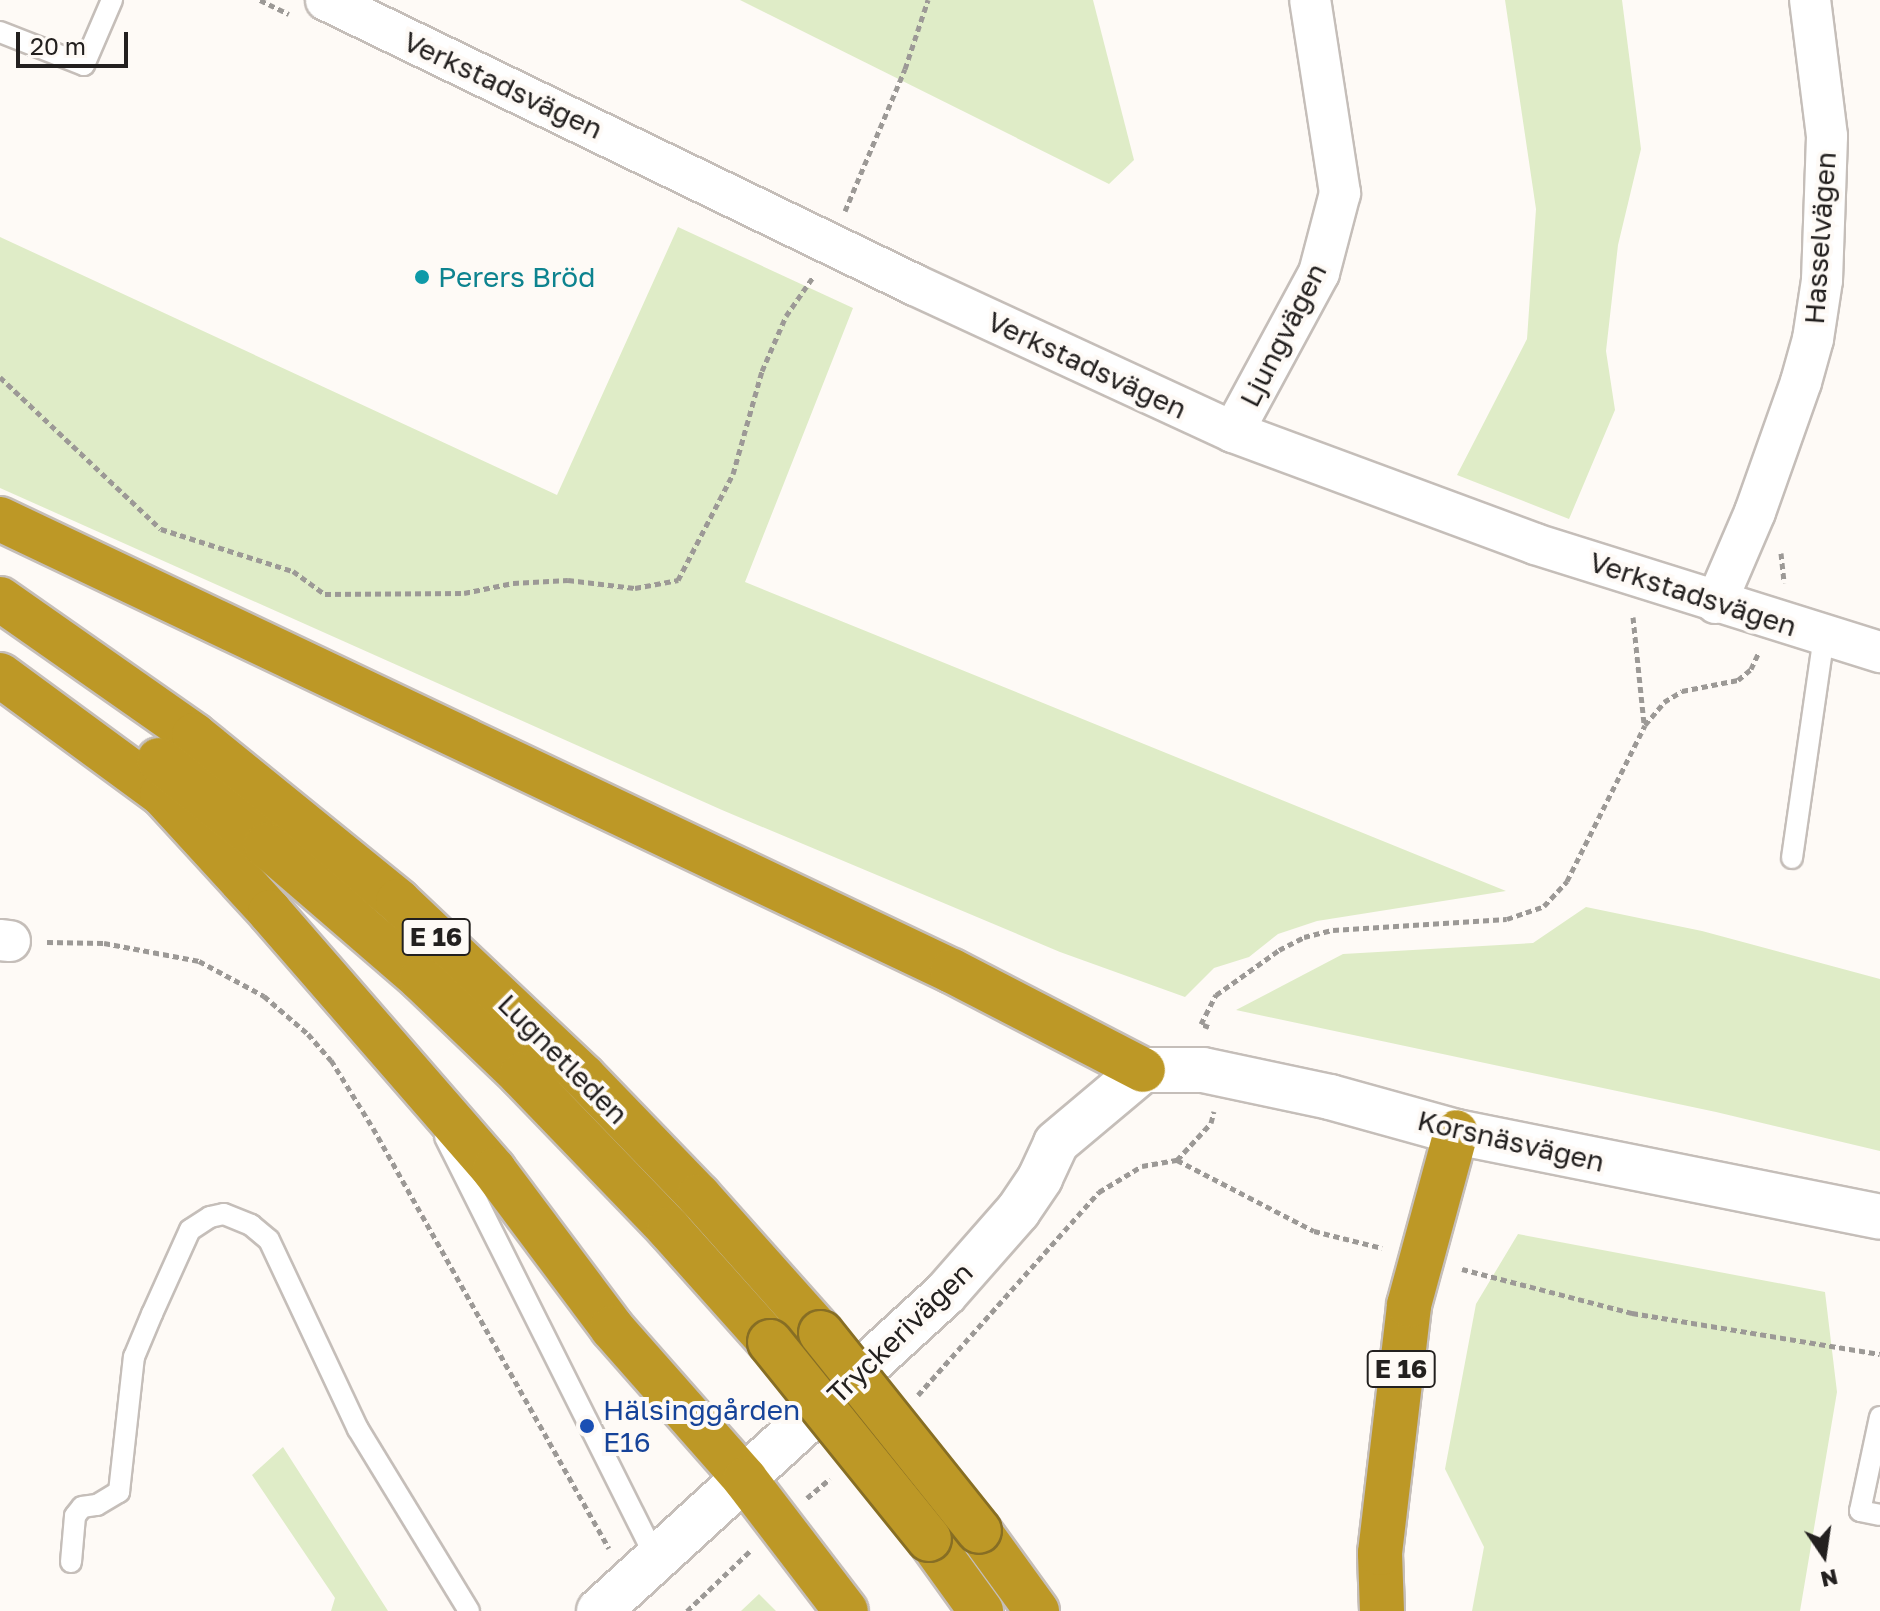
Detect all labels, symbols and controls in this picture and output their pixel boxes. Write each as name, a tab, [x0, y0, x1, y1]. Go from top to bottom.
scale bar	[20, 16, 132, 66]
street label: Verkstadsvägen	[398, 24, 608, 146]
text: 20 m	[30, 31, 86, 60]
street label: Hasselvägen	[1797, 151, 1843, 325]
street label: Ljungvägen	[1233, 258, 1333, 412]
place label: Perers Bröd	[438, 260, 595, 294]
marker: Perers Bröd	[413, 268, 431, 286]
street label: Verkstadsvägen	[982, 304, 1192, 426]
street label: Verkstadsvägen	[1585, 545, 1801, 643]
road number: E 16	[400, 915, 472, 959]
street label: Lugnetleden	[491, 987, 635, 1131]
street label: Korsnäsvägen	[1414, 1103, 1608, 1179]
street label: Tryckerivägen	[821, 1255, 979, 1411]
road number: E 16	[1365, 1347, 1437, 1391]
place label: Hälsinggården E16	[603, 1393, 800, 1459]
marker: Hälsinggården E16	[578, 1417, 596, 1435]
north arrow	[1784, 1515, 1864, 1595]
text: N	[1818, 1564, 1841, 1594]

